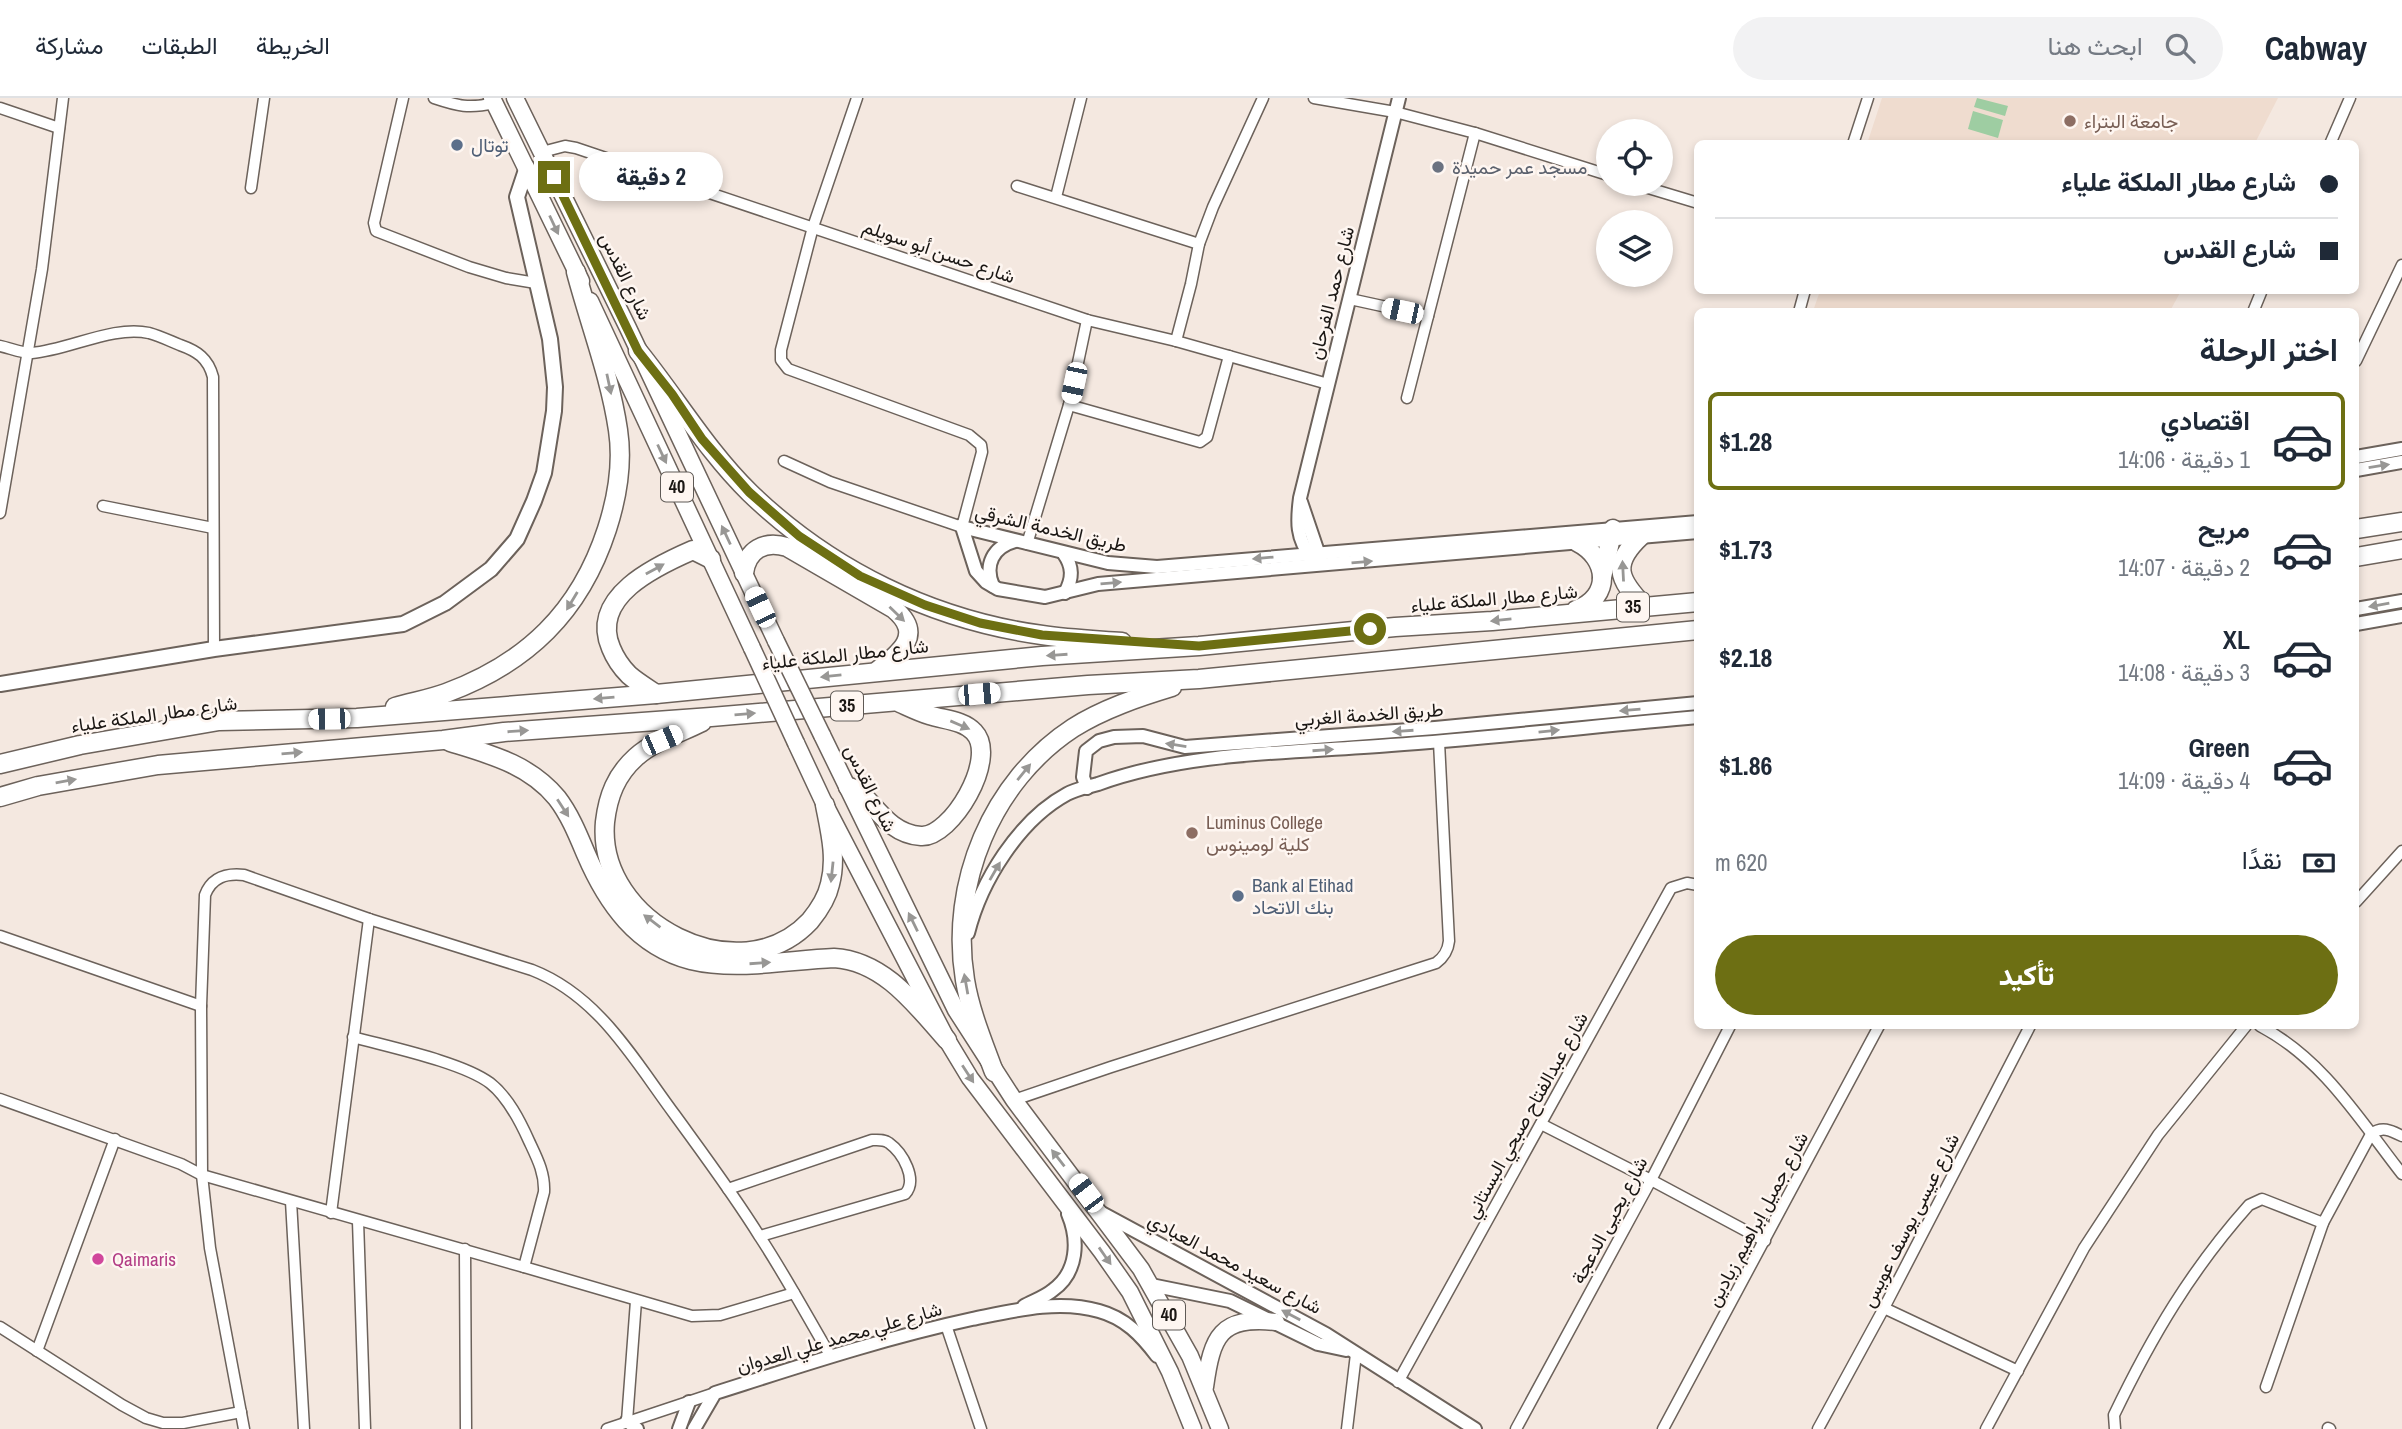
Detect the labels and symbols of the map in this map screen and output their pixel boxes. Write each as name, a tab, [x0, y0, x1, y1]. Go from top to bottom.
place label: جامعة البتراء	[2084, 108, 2178, 134]
marker: جامعة البتراء	[2062, 113, 2078, 129]
place label: توتال	[471, 132, 509, 158]
marker: توتال	[449, 137, 465, 153]
callout: 2 دقيقة	[578, 153, 722, 202]
place label: مسجد عمر حميدة	[1452, 154, 1588, 180]
marker: مسجد عمر حميدة	[1430, 159, 1446, 175]
route end	[538, 161, 570, 193]
street label: شارع حسن أبو سويلم	[859, 213, 1019, 289]
one-way arrow	[548, 215, 560, 235]
street label: شارع حمد الفرحان	[1302, 224, 1360, 362]
street label: شارع القدس	[594, 228, 658, 324]
car	[1380, 296, 1425, 326]
car	[1060, 360, 1089, 406]
one-way arrow	[603, 373, 614, 395]
one-way arrow	[656, 444, 667, 464]
one-way arrow	[2368, 460, 2390, 471]
road number: 40	[661, 472, 693, 502]
street label: طريق الخدمة الشرقي	[972, 498, 1129, 561]
one-way arrow	[720, 525, 732, 545]
one-way arrow	[1252, 553, 1274, 564]
one-way arrow	[1352, 556, 1374, 567]
one-way arrow	[1618, 560, 1629, 582]
one-way arrow	[645, 563, 664, 575]
one-way arrow	[1100, 577, 1122, 588]
street label: شارع مطار الملكة علياء	[1409, 578, 1579, 618]
car	[742, 584, 779, 630]
one-way arrow	[566, 591, 578, 610]
road number: 35	[1617, 592, 1649, 622]
one-way arrow	[2368, 600, 2390, 611]
one-way arrow	[889, 606, 906, 623]
route start	[1354, 613, 1386, 645]
one-way arrow	[1490, 615, 1512, 626]
street label: شارع مطار الملكة علياء	[760, 632, 930, 676]
one-way arrow	[1046, 650, 1068, 661]
one-way arrow	[819, 671, 841, 682]
car	[958, 682, 1001, 706]
street label: شارع مطار الملكة علياء	[69, 689, 239, 739]
road number: 35	[831, 692, 863, 720]
one-way arrow	[593, 693, 615, 704]
street label: طريق الخدمة الغربي	[1294, 696, 1445, 735]
one-way arrow	[1618, 704, 1640, 715]
car	[308, 708, 351, 730]
one-way arrow	[734, 709, 756, 720]
one-way arrow	[950, 719, 970, 731]
car	[639, 722, 686, 758]
one-way arrow	[507, 725, 529, 736]
one-way arrow	[1539, 725, 1561, 736]
one-way arrow	[1392, 726, 1414, 737]
one-way arrow	[1165, 739, 1187, 750]
street label: شارع القدس	[839, 740, 903, 836]
one-way arrow	[1312, 745, 1334, 756]
one-way arrow	[281, 747, 303, 758]
one-way arrow	[1016, 763, 1031, 780]
one-way arrow	[55, 775, 77, 786]
one-way arrow	[557, 798, 570, 818]
place label: Luminus College كلية لومينوس	[1206, 809, 1323, 857]
marker: Luminus College كلية لومينوس	[1184, 825, 1200, 841]
one-way arrow	[826, 862, 837, 884]
one-way arrow	[989, 862, 1001, 881]
place label: Bank al Etihad بنك الاتحاد	[1252, 872, 1353, 920]
marker: Bank al Etihad بنك الاتحاد	[1230, 888, 1246, 904]
one-way arrow	[907, 912, 919, 932]
one-way arrow	[643, 914, 661, 928]
one-way arrow	[750, 957, 772, 968]
one-way arrow	[960, 973, 971, 995]
street label: شارع عبدالفتاح صبحي البستاني	[1458, 1007, 1596, 1224]
one-way arrow	[961, 1065, 974, 1084]
street label: شارع جميل إبراهيم زيادين	[1700, 1127, 1814, 1311]
street label: شارع عيسى يوسف عويس	[1855, 1128, 1965, 1312]
one-way arrow	[1052, 1149, 1066, 1167]
street label: شارع يحيى الدعجة	[1565, 1152, 1653, 1288]
car	[1065, 1170, 1108, 1216]
street label: شارع سعيد محمد العبادي	[1142, 1206, 1326, 1322]
place label: Qaimaris	[112, 1246, 176, 1272]
one-way arrow	[1098, 1247, 1112, 1265]
marker: Qaimaris	[90, 1251, 106, 1267]
street label: شارع علي محمد علي العدوان	[733, 1295, 946, 1382]
road number: 40	[1153, 1300, 1185, 1330]
one-way arrow	[1281, 1310, 1301, 1321]

